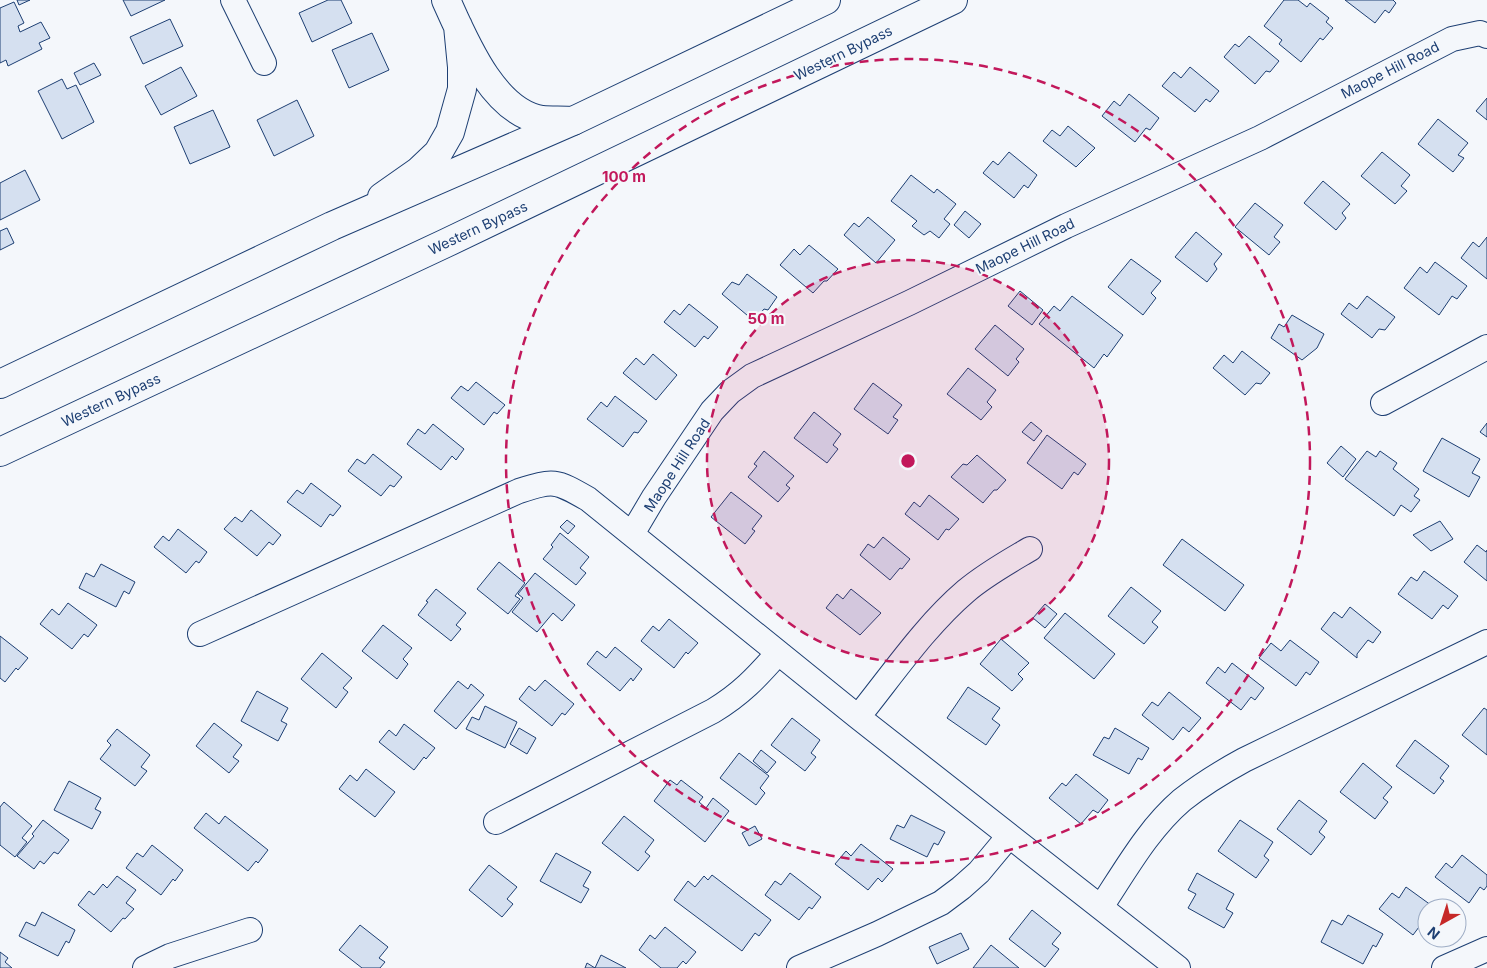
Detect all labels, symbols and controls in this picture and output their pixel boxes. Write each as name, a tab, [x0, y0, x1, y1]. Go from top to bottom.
street label: Western Bypass	[791, 21, 895, 84]
street label: Maope Hill Road	[1338, 37, 1442, 102]
text: 100 m	[602, 167, 646, 186]
street label: Western Bypass	[426, 197, 530, 258]
street label: Maope Hill Road	[973, 214, 1077, 277]
text: 50 m	[748, 309, 784, 328]
street label: Western Bypass	[59, 369, 163, 430]
street label: Maope Hill Road	[640, 415, 713, 515]
centre of rings	[899, 452, 917, 470]
north arrow	[1417, 898, 1467, 948]
text: N	[1424, 924, 1443, 943]

